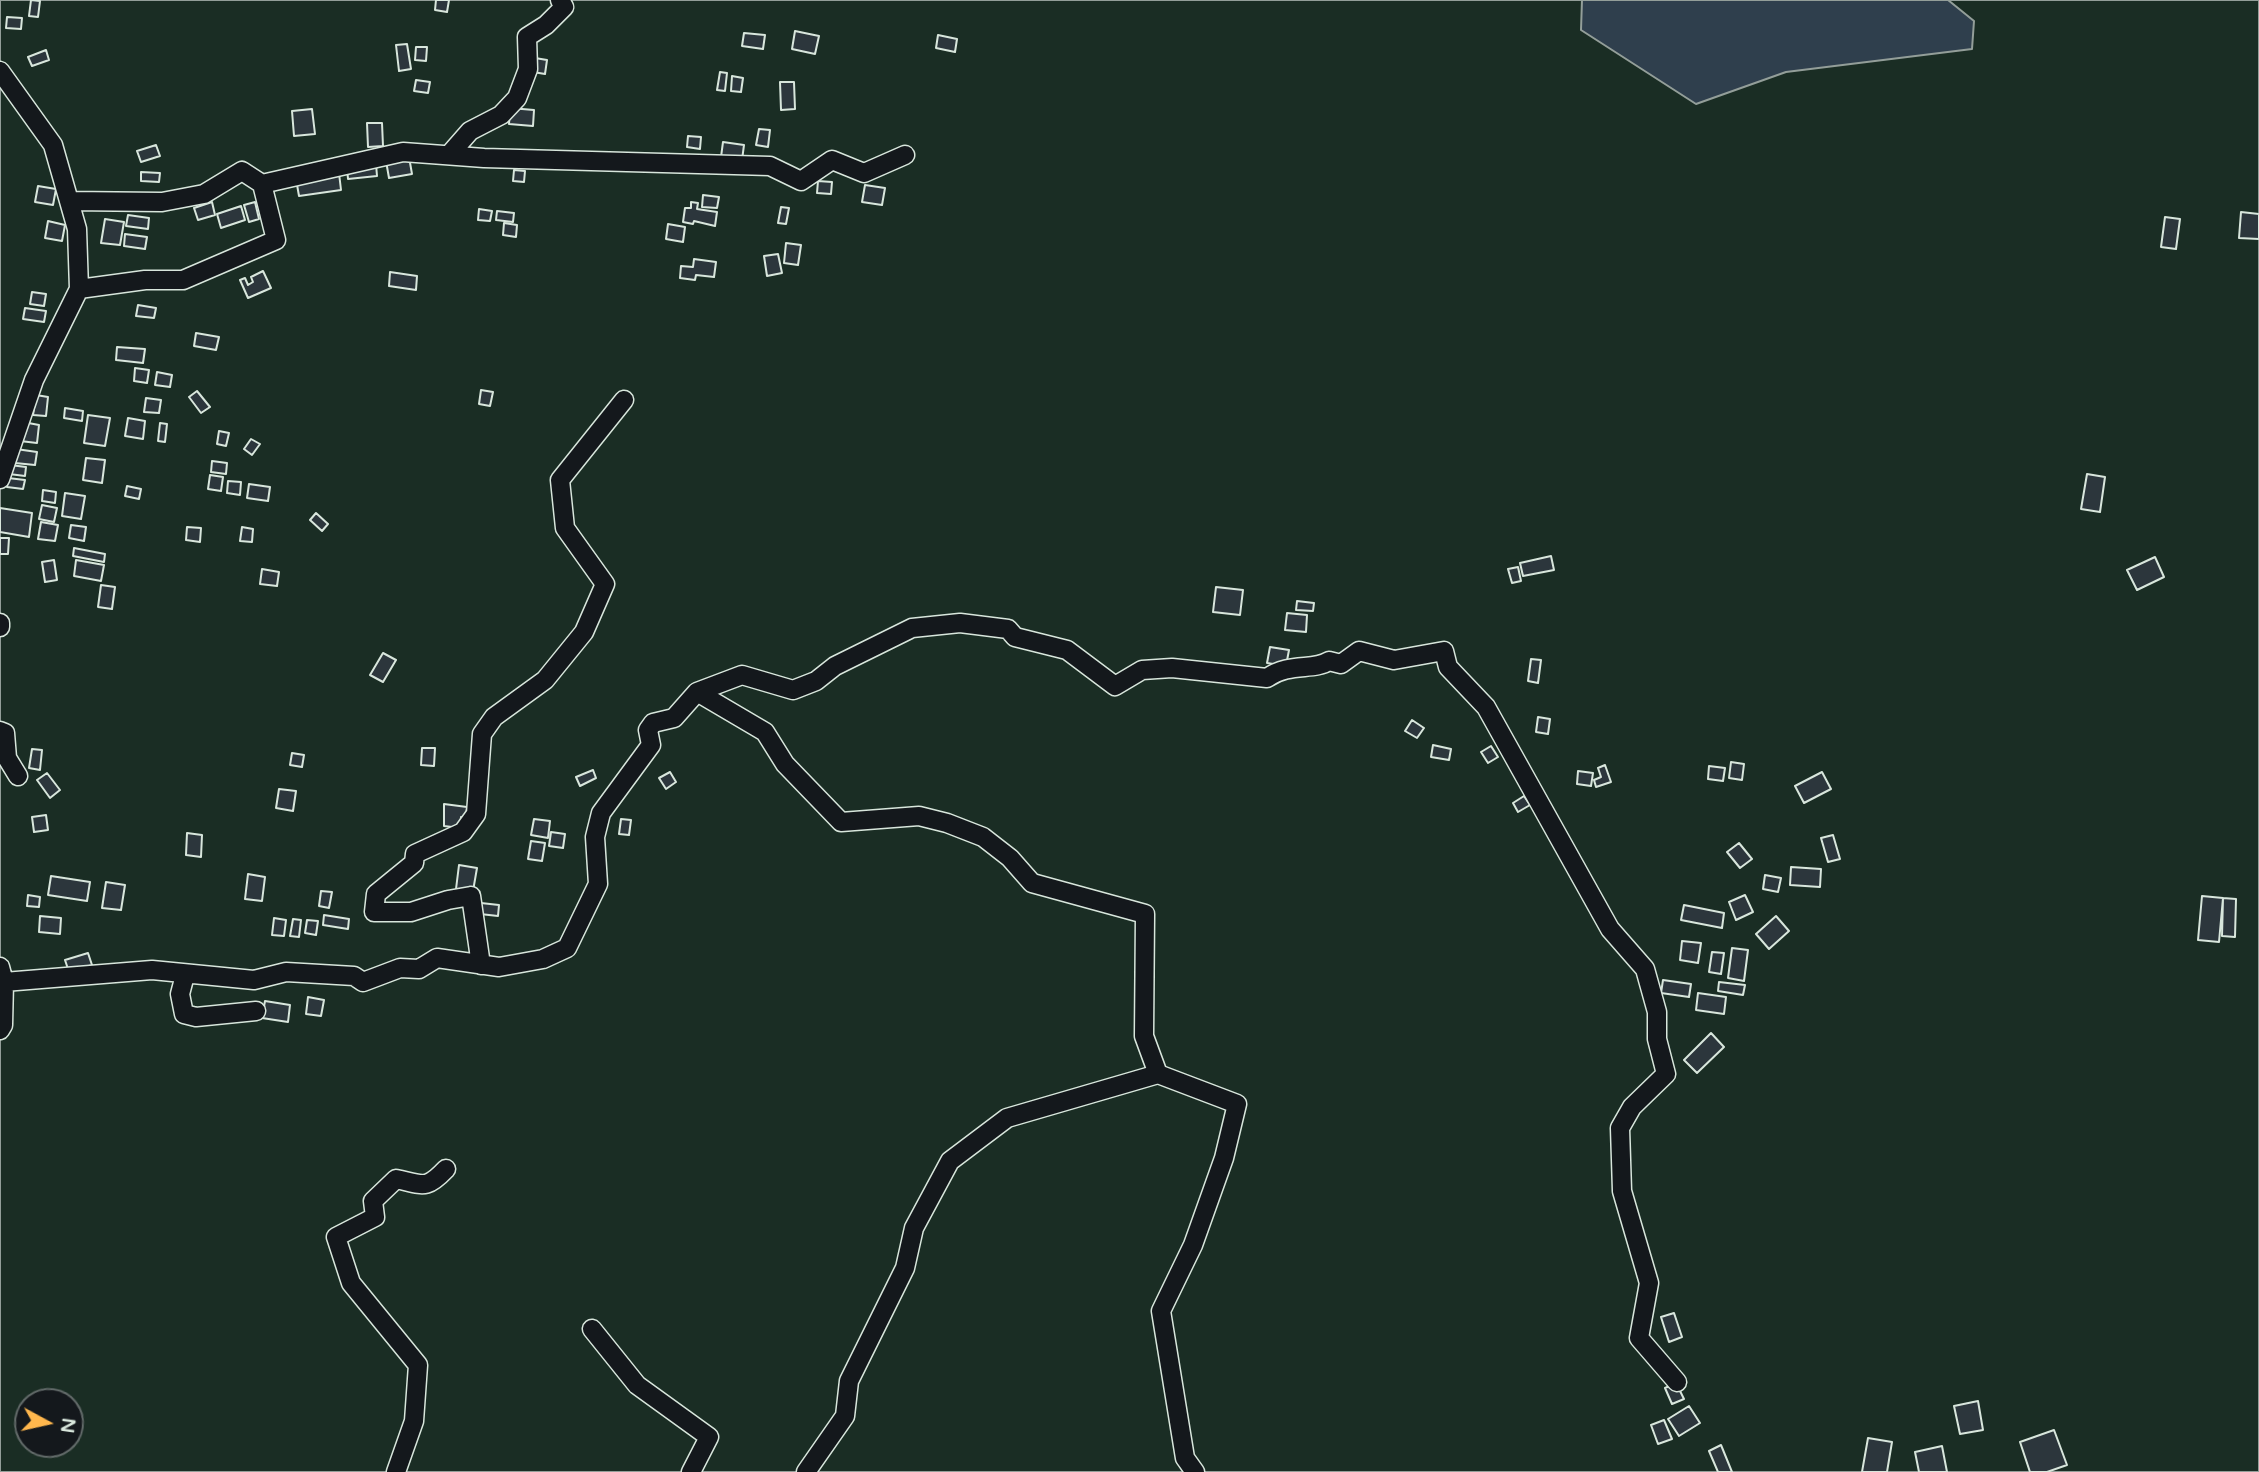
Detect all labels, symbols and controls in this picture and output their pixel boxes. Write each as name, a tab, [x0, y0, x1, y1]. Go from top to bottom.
north arrow	[14, 1388, 84, 1458]
text: N	[56, 1417, 80, 1435]

